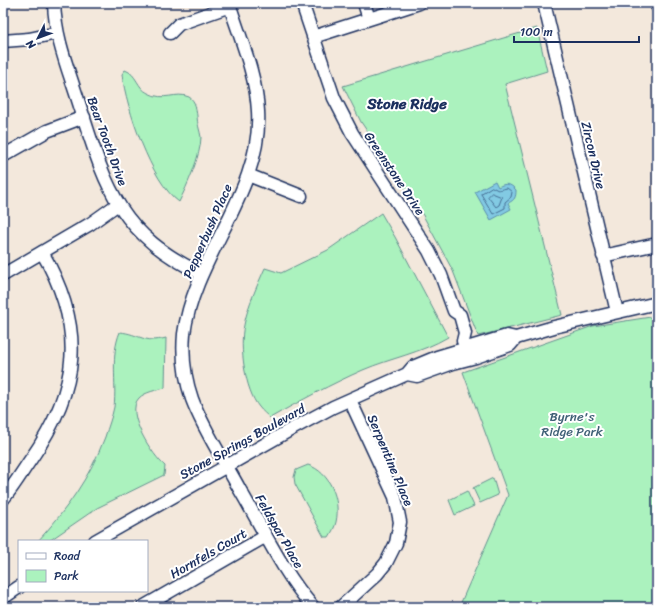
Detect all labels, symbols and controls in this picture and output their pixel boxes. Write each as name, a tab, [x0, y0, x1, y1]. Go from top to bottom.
north arrow	[18, 18, 58, 58]
scale bar	[514, 18, 639, 44]
text: 100 m	[520, 21, 553, 43]
text: N	[21, 35, 41, 54]
district label: Stone Ridge	[366, 91, 447, 117]
street label: Bear Tooth Drive	[81, 93, 134, 189]
street label: Zircon Drive	[575, 119, 613, 192]
street label: Greenstone Drive	[358, 127, 431, 220]
street label: Pepperbush Place	[176, 180, 239, 282]
street label: Stone Springs Boulevard	[175, 397, 310, 486]
park label: Byrne's Ridge Park	[541, 405, 603, 443]
street label: Serpentine Place	[361, 411, 420, 510]
street label: Feldspar Place	[249, 490, 310, 573]
street label: Hornfels Court	[165, 522, 252, 585]
legend	[18, 540, 148, 592]
text: Road	[54, 545, 81, 567]
text: Park	[54, 565, 79, 587]

